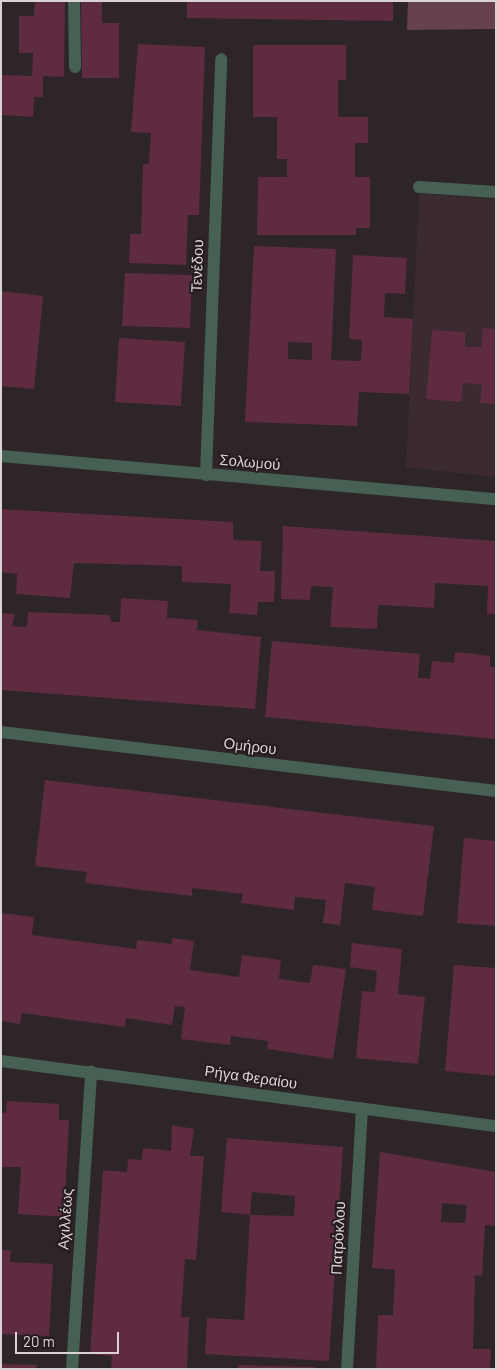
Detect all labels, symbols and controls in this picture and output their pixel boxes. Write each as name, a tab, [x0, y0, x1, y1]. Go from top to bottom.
street label: Τενέδου	[187, 239, 207, 293]
street label: Σολωμού	[219, 450, 281, 474]
street label: Ομήρου	[222, 734, 278, 758]
street label: Ρήγα Φεραίου	[204, 1062, 298, 1092]
street label: Αχιλλέως	[54, 1188, 76, 1250]
street label: Πατρόκλου	[327, 1201, 349, 1275]
scale bar	[18, 1322, 121, 1354]
text: 20 m	[23, 1332, 55, 1350]

